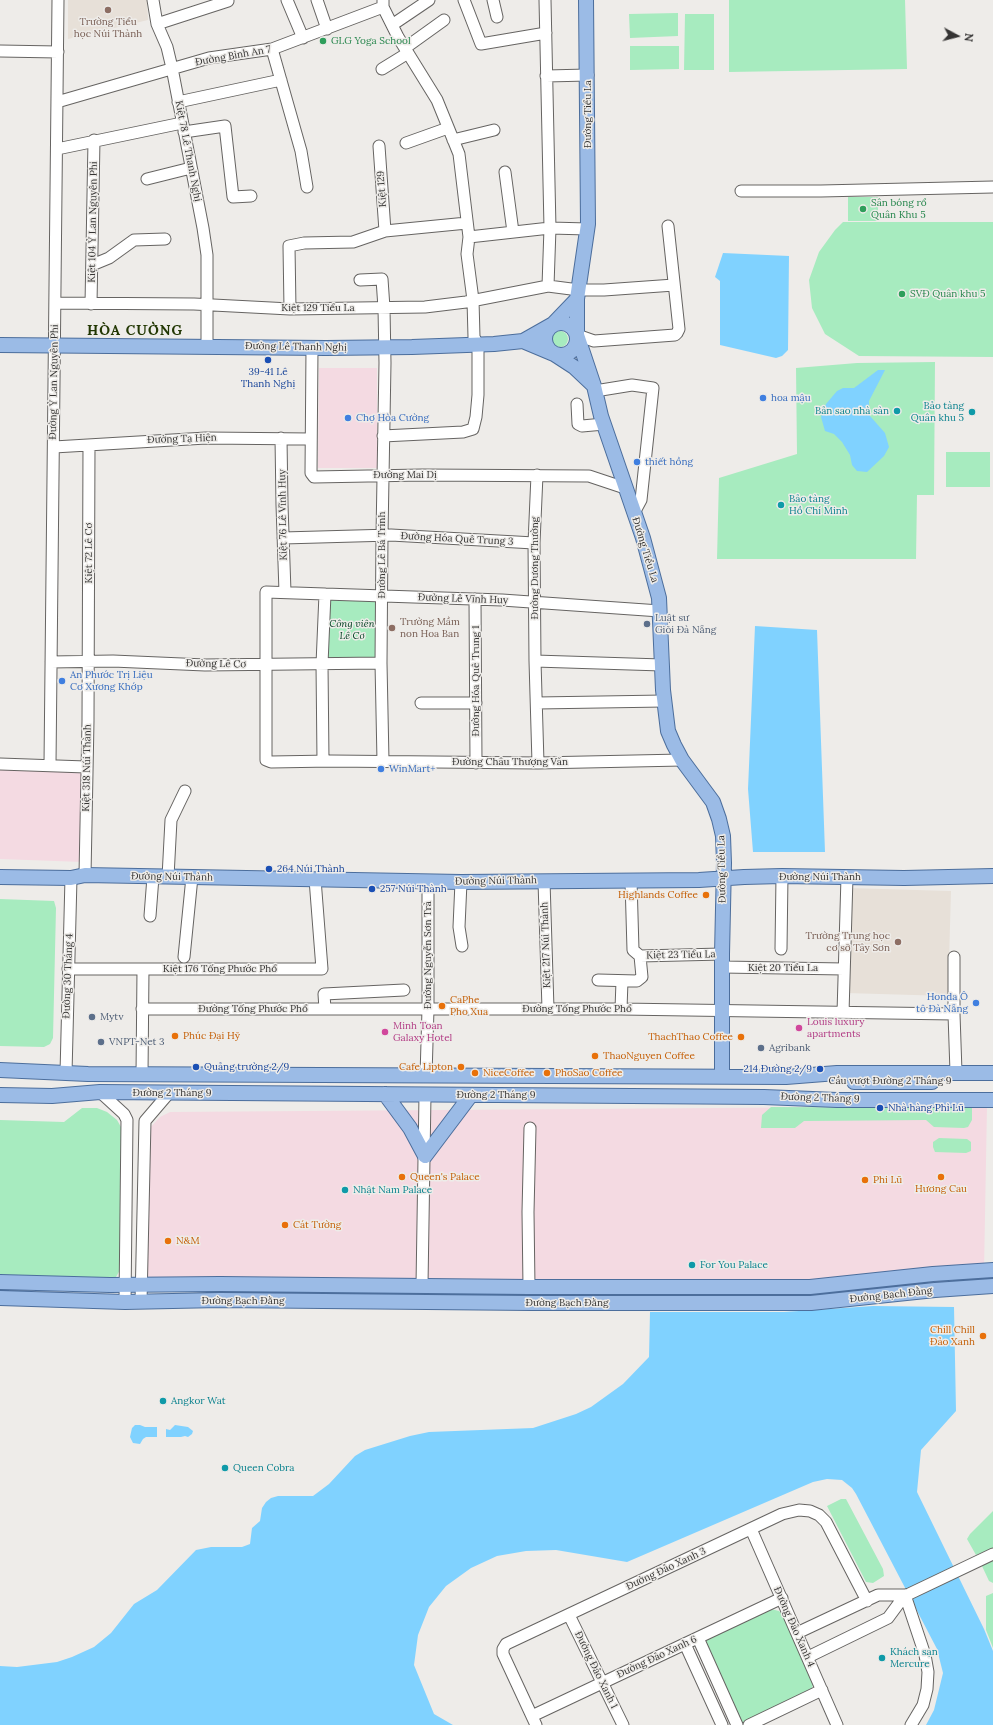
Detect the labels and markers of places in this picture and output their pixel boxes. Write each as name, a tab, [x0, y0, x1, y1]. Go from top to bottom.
marker: Trường Tiểu học Núi Thành	[103, 5, 113, 15]
place label: Trường Tiểu học Núi Thành	[74, 16, 142, 40]
place label: GLG Yoga School	[331, 35, 411, 47]
marker: GLG Yoga School	[318, 36, 328, 46]
place label: Sân bóng rổ Quân Khu 5	[871, 197, 927, 220]
marker: Sân bóng rổ Quân Khu 5	[858, 204, 868, 214]
place label: SVĐ Quân khu 5	[910, 288, 985, 300]
marker: SVĐ Quân khu 5	[897, 289, 907, 299]
marker: 39-41 Lê Thanh Nghị	[263, 355, 273, 365]
place label: 39-41 Lê Thanh Nghị	[241, 366, 295, 390]
place label: hoa mậu	[771, 392, 811, 404]
marker: hoa mậu	[758, 393, 768, 403]
place label: Bảo tàng Quân khu 5	[911, 400, 964, 424]
place label: Bản sao nhà sàn	[815, 405, 889, 417]
marker: Bản sao nhà sàn	[892, 406, 902, 416]
marker: Bảo tàng Quân khu 5	[967, 407, 977, 417]
place label: Chợ Hòa Cường	[356, 412, 429, 424]
marker: Chợ Hòa Cường	[343, 413, 353, 423]
place label: thiết hồng	[645, 456, 693, 468]
marker: thiết hồng	[632, 457, 642, 467]
place label: Bảo tàng Hồ Chí Minh	[789, 493, 848, 516]
marker: Bảo tàng Hồ Chí Minh	[776, 500, 786, 510]
place label: Luật sư Giỏi Đà Nẵng	[655, 612, 716, 636]
place label: Trường Mầm non Hoa Ban	[400, 616, 460, 640]
marker: Luật sư Giỏi Đà Nẵng	[642, 619, 652, 629]
marker: Trường Mầm non Hoa Ban	[387, 623, 397, 633]
place label: An Phước Trị Liệu Cơ Xương Khớp	[70, 669, 153, 692]
marker: An Phước Trị Liệu Cơ Xương Khớp	[57, 676, 67, 686]
place label: WinMart+	[389, 763, 436, 775]
marker: WinMart+	[376, 764, 386, 774]
place label: 264 Núi Thành	[277, 863, 345, 875]
marker: 264 Núi Thành	[264, 864, 274, 874]
place label: 257 Núi Thành	[380, 883, 447, 895]
marker: 257 Núi Thành	[367, 884, 377, 894]
place label: Highlands Coffee	[618, 889, 698, 901]
marker: Highlands Coffee	[701, 890, 711, 900]
place label: Trường Trung học cơ sở Tây Sơn	[805, 930, 890, 954]
marker: Trường Trung học cơ sở Tây Sơn	[893, 937, 903, 947]
place label: Honda Ô tô Đà Nẵng	[916, 991, 968, 1014]
place label: CaPhe Pho Xua	[450, 994, 488, 1018]
marker: Honda Ô tô Đà Nẵng	[971, 998, 981, 1008]
marker: CaPhe Pho Xua	[437, 1001, 447, 1011]
place label: Mytv	[100, 1011, 123, 1023]
marker: Mytv	[87, 1012, 97, 1022]
place label: Louis luxury apartments	[807, 1016, 864, 1040]
place label: Minh Toan Galaxy Hotel	[393, 1020, 452, 1044]
marker: Louis luxury apartments	[794, 1023, 804, 1033]
marker: Minh Toan Galaxy Hotel	[380, 1027, 390, 1037]
place label: Phúc Đại Hỷ	[183, 1030, 240, 1042]
marker: Phúc Đại Hỷ	[170, 1031, 180, 1041]
place label: ThachThao Coffee	[648, 1031, 733, 1043]
marker: ThachThao Coffee	[736, 1032, 746, 1042]
place label: VNPT-Net 3	[109, 1036, 165, 1048]
marker: VNPT-Net 3	[96, 1037, 106, 1047]
place label: Agribank	[769, 1042, 810, 1054]
marker: Agribank	[756, 1043, 766, 1053]
place label: ThaoNguyen Coffee	[603, 1050, 695, 1062]
marker: ThaoNguyen Coffee	[590, 1051, 600, 1061]
place label: Quảng trường 2/9	[204, 1061, 289, 1073]
place label: Cafe Lipton	[399, 1061, 453, 1073]
marker: Quảng trường 2/9	[191, 1062, 201, 1072]
marker: Cafe Lipton	[456, 1062, 466, 1072]
place label: 214 Đường 2/9	[744, 1063, 812, 1075]
marker: 214 Đường 2/9	[815, 1064, 825, 1074]
place label: NiceCoffee	[483, 1067, 535, 1079]
place label: PhoSao Coffee	[555, 1067, 622, 1079]
marker: NiceCoffee	[470, 1068, 480, 1078]
marker: PhoSao Coffee	[542, 1068, 552, 1078]
place label: Nhà hàng Phì Lũ	[888, 1102, 964, 1114]
marker: Nhà hàng Phì Lũ	[875, 1103, 885, 1113]
place label: Queen's Palace	[410, 1171, 480, 1183]
marker: Queen's Palace	[397, 1172, 407, 1182]
marker: Hương Cau	[936, 1172, 946, 1182]
place label: Phi Lũ	[873, 1174, 902, 1186]
marker: Phi Lũ	[860, 1175, 870, 1185]
place label: Hương Cau	[915, 1183, 967, 1195]
place label: Nhật Nam Palace	[353, 1184, 432, 1196]
marker: Nhật Nam Palace	[340, 1185, 350, 1195]
place label: Cát Tường	[293, 1219, 341, 1231]
marker: Cát Tường	[280, 1220, 290, 1230]
place label: N&M	[176, 1235, 200, 1247]
marker: N&M	[163, 1236, 173, 1246]
place label: For You Palace	[700, 1259, 768, 1271]
marker: For You Palace	[687, 1260, 697, 1270]
place label: Chill Chill Đảo Xanh	[930, 1324, 975, 1348]
marker: Chill Chill Đảo Xanh	[978, 1331, 988, 1341]
place label: Angkor Wat	[171, 1395, 226, 1407]
marker: Angkor Wat	[158, 1396, 168, 1406]
place label: Queen Cobra	[233, 1462, 294, 1474]
marker: Queen Cobra	[220, 1463, 230, 1473]
place label: Khách sạn Mercure	[890, 1646, 938, 1670]
marker: Khách sạn Mercure	[877, 1653, 887, 1663]

